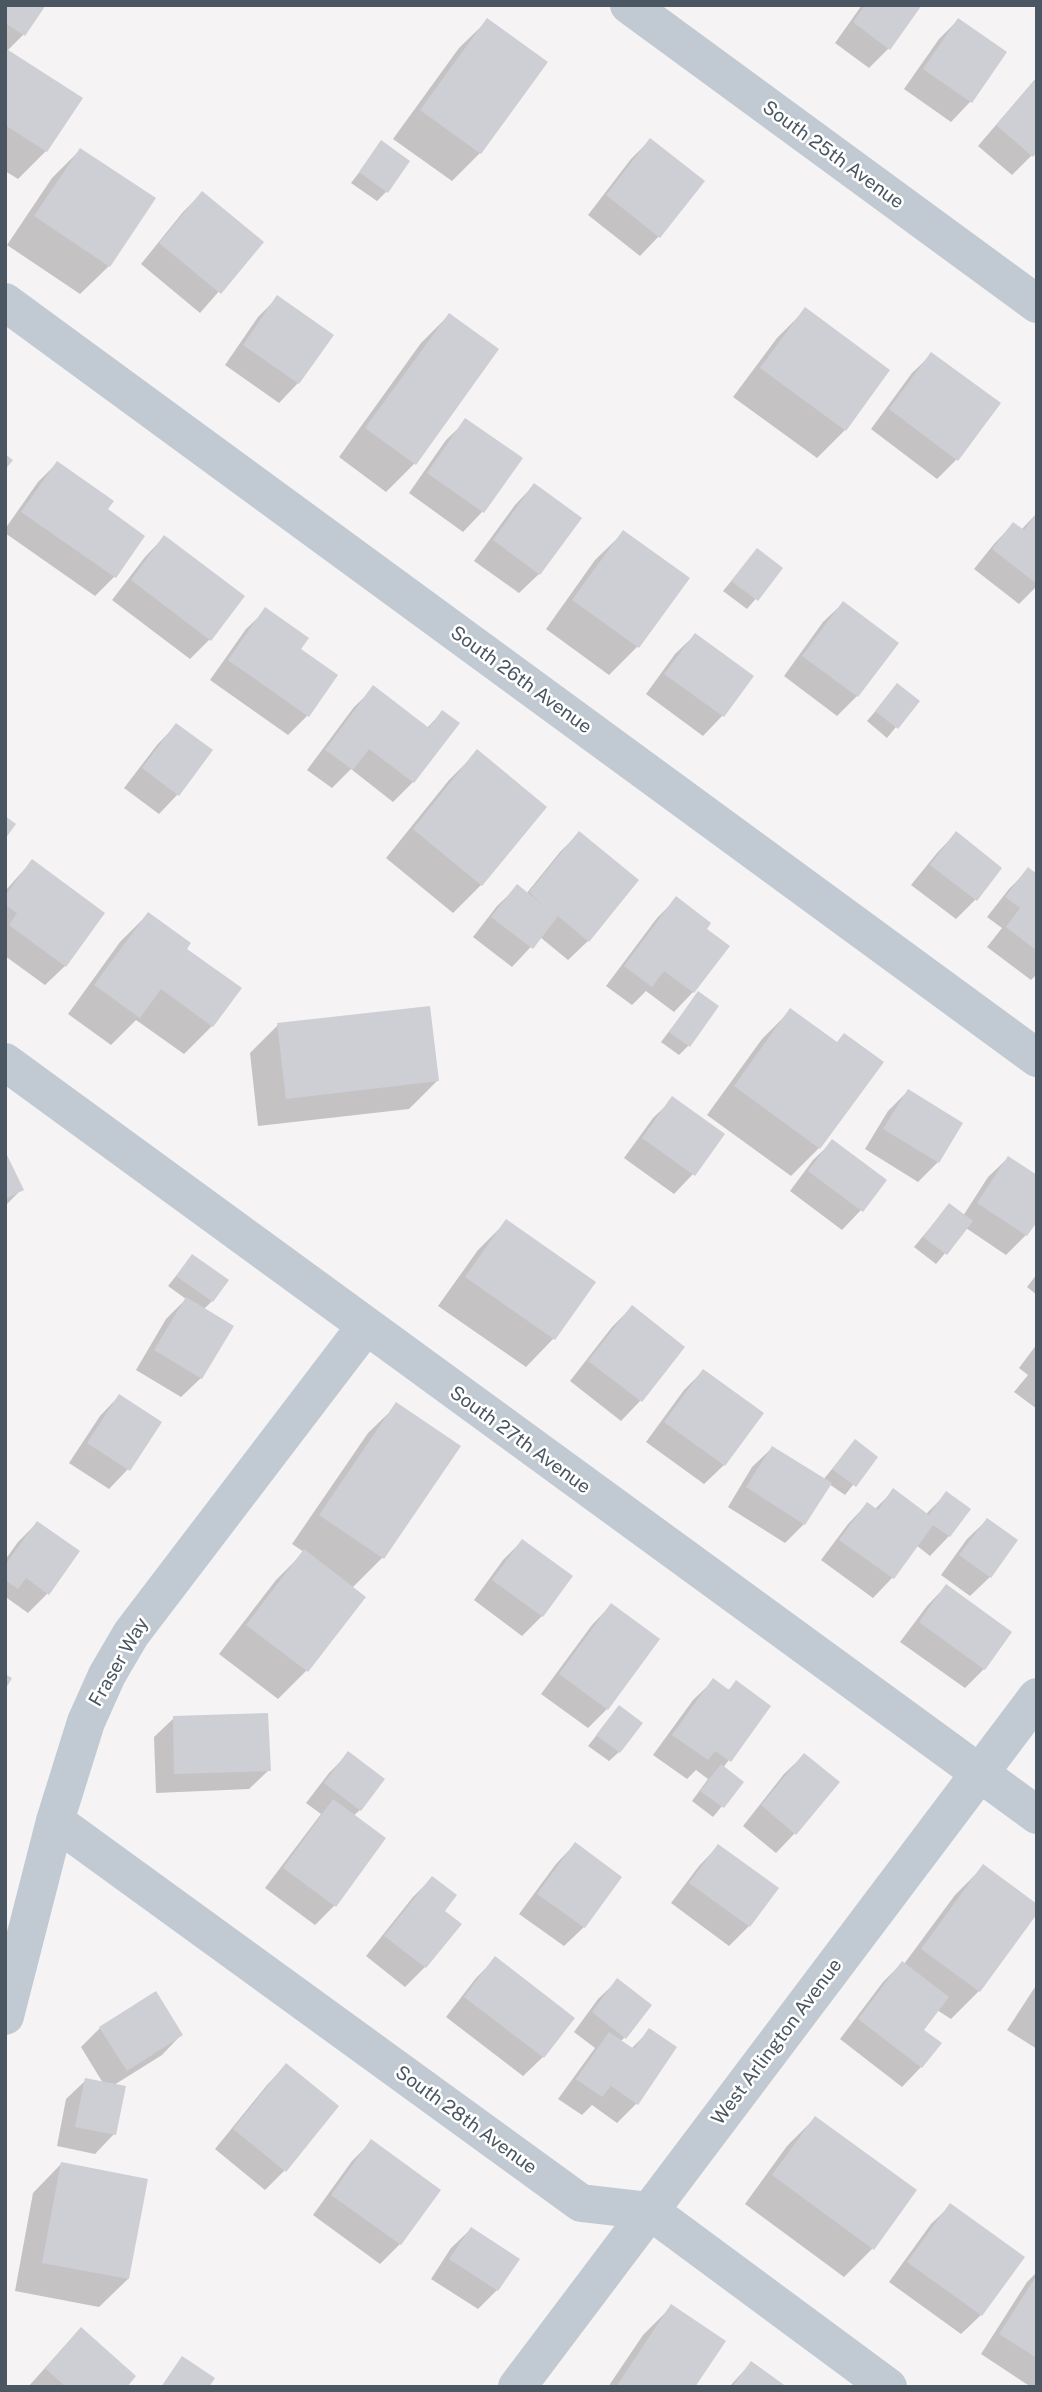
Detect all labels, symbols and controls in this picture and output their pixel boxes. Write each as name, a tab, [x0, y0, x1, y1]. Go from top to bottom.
street label: South 25th Avenue	[758, 96, 908, 214]
street label: South 26th Avenue	[446, 621, 596, 739]
street label: South 27th Avenue	[445, 1381, 595, 1499]
street label: Fraser Way	[84, 1613, 154, 1711]
street label: West Arlington Avenue	[707, 1954, 847, 2130]
street label: South 28th Avenue	[391, 2061, 541, 2179]

